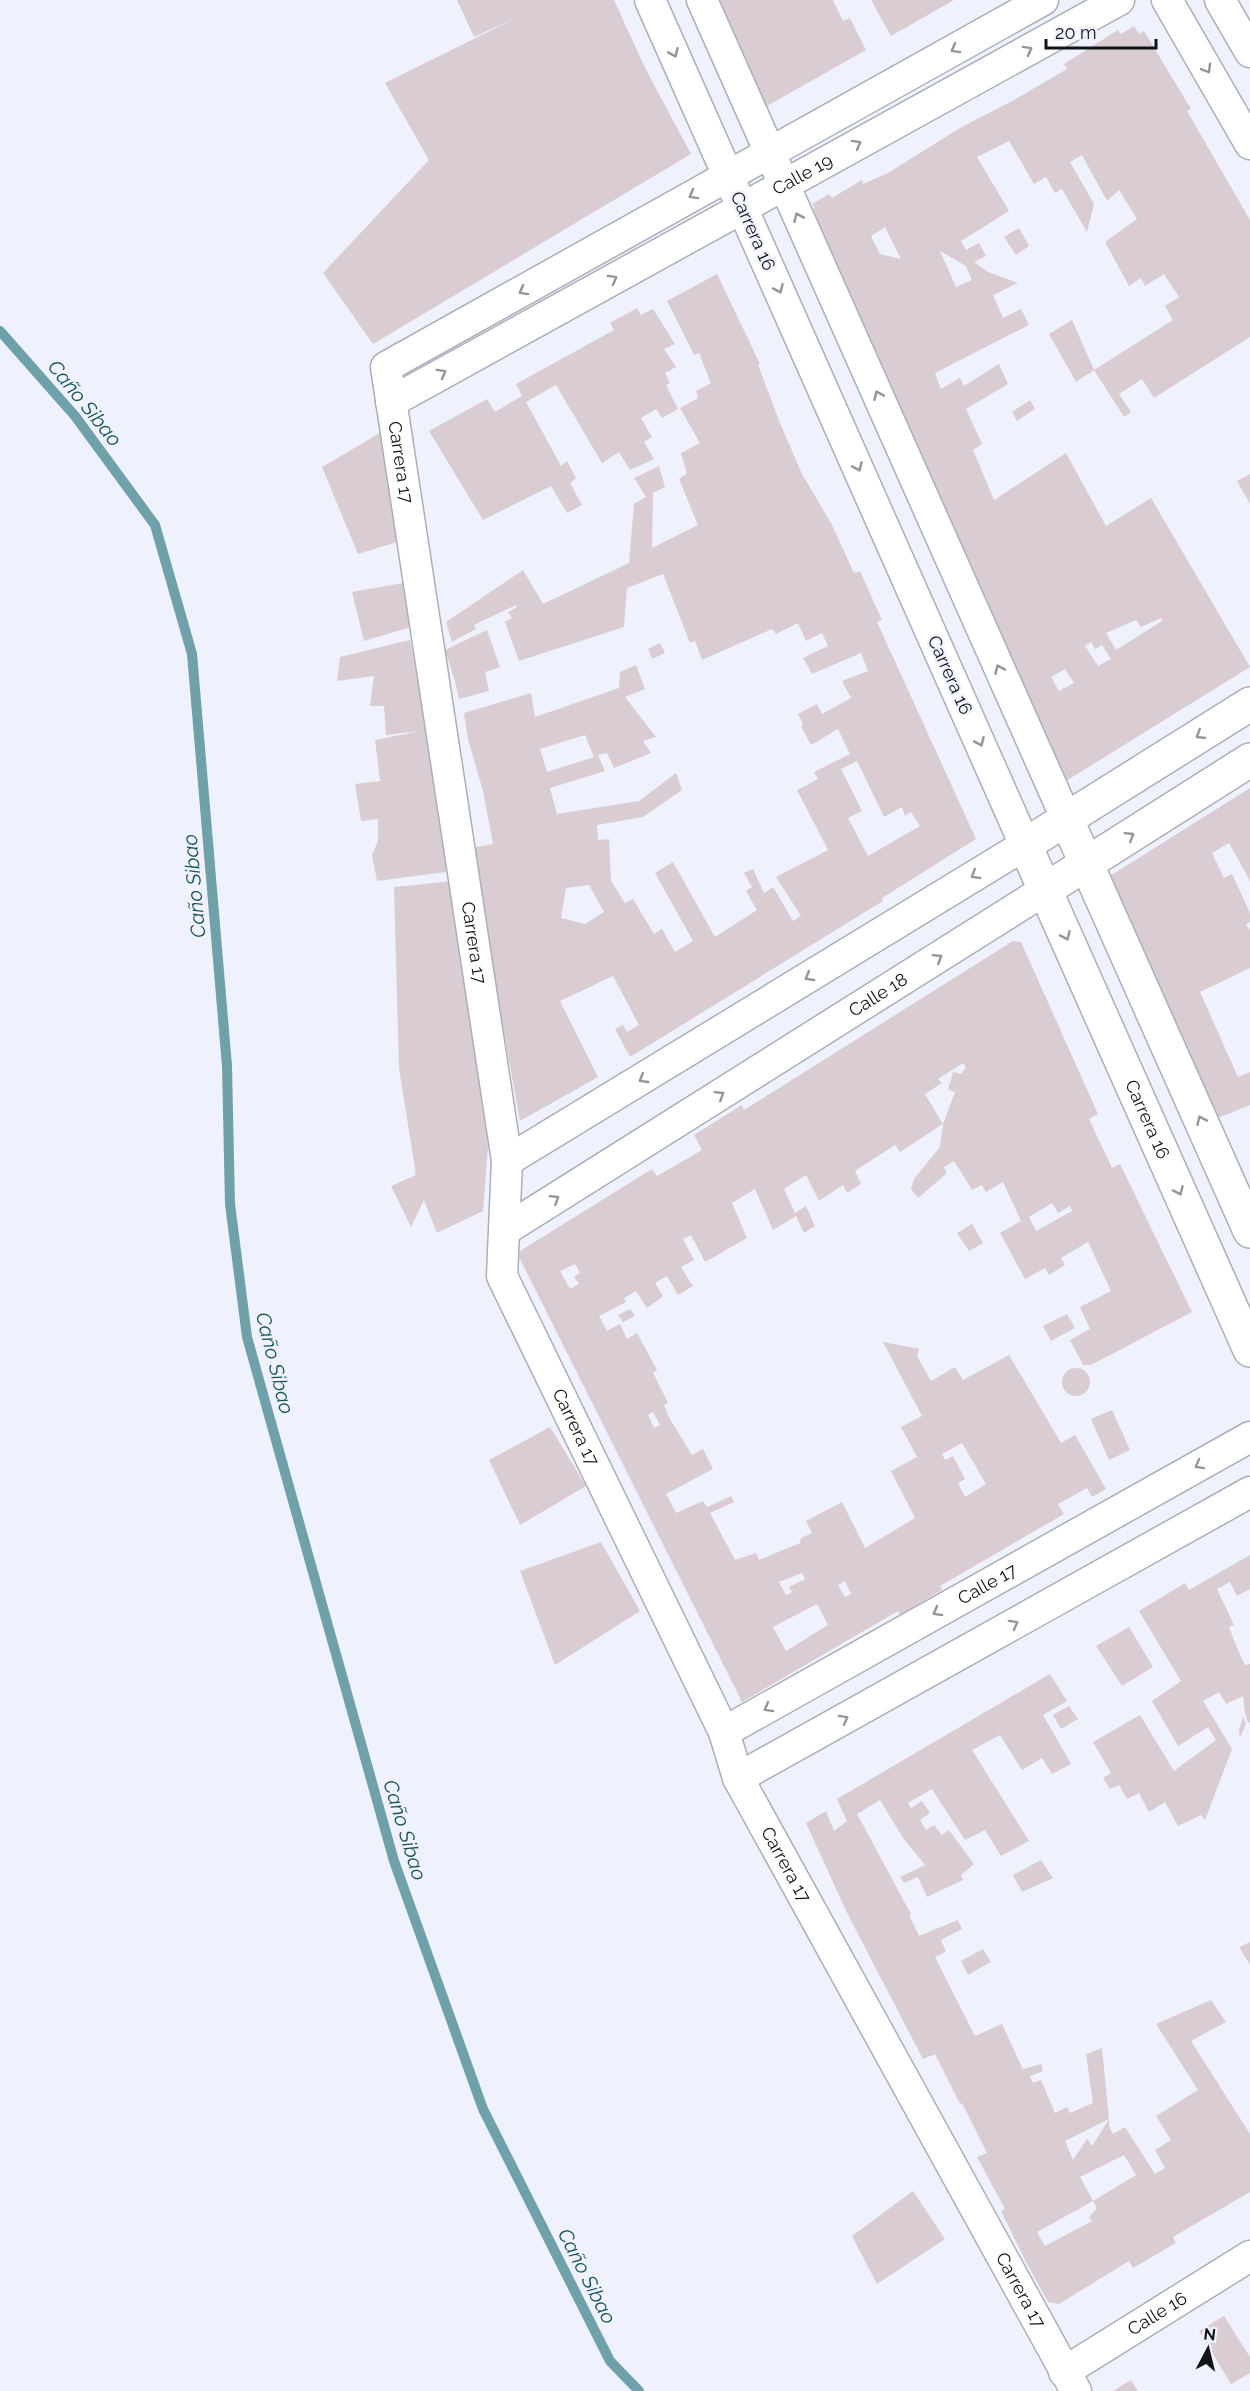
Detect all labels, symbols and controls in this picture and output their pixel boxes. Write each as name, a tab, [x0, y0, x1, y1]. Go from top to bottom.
scale bar	[1046, 12, 1156, 50]
text: 20 m	[1055, 22, 1097, 43]
one-way arrow	[951, 42, 961, 53]
one-way arrow	[1022, 46, 1032, 57]
one-way arrow	[667, 47, 679, 58]
one-way arrow	[1199, 63, 1211, 73]
one-way arrow	[851, 140, 861, 151]
street label: Calle 19	[768, 149, 836, 199]
one-way arrow	[689, 188, 699, 199]
street label: Carrera 16	[727, 188, 780, 274]
one-way arrow	[794, 212, 806, 223]
one-way arrow	[607, 275, 617, 286]
one-way arrow	[519, 283, 529, 295]
one-way arrow	[772, 283, 784, 294]
water label: Caño Sibao	[43, 355, 127, 451]
one-way arrow	[436, 369, 446, 380]
one-way arrow	[873, 390, 885, 401]
street label: Carrera 17	[384, 420, 418, 505]
one-way arrow	[851, 461, 863, 472]
street label: Carrera 16	[924, 632, 977, 718]
one-way arrow	[995, 664, 1007, 675]
one-way arrow	[1196, 728, 1206, 740]
one-way arrow	[972, 735, 984, 746]
one-way arrow	[1124, 831, 1134, 843]
water label: Caño Sibao	[178, 833, 210, 939]
one-way arrow	[971, 868, 981, 880]
street label: Carrera 17	[458, 900, 491, 986]
one-way arrow	[1059, 930, 1071, 941]
one-way arrow	[932, 953, 942, 965]
street label: Calle 18	[845, 968, 911, 1021]
one-way arrow	[805, 969, 815, 981]
one-way arrow	[639, 1071, 649, 1083]
street label: Carrera 16	[1121, 1076, 1175, 1162]
one-way arrow	[713, 1092, 724, 1103]
one-way arrow	[1196, 1116, 1208, 1127]
one-way arrow	[1172, 1185, 1184, 1196]
one-way arrow	[548, 1196, 559, 1207]
water label: Caño Sibao	[251, 1310, 299, 1416]
street label: Carrera 17	[548, 1385, 604, 1469]
one-way arrow	[1195, 1458, 1205, 1469]
street label: Calle 17	[954, 1559, 1021, 1609]
one-way arrow	[933, 1605, 944, 1616]
one-way arrow	[1008, 1620, 1019, 1631]
one-way arrow	[763, 1701, 774, 1712]
one-way arrow	[838, 1715, 848, 1726]
water label: Caño Sibao	[378, 1777, 432, 1883]
street label: Carrera 17	[757, 1823, 816, 1906]
water label: Caño Sibao	[553, 2224, 621, 2328]
street label: Carrera 17	[992, 2249, 1050, 2332]
street label: Calle 16	[1124, 2287, 1191, 2340]
north arrow	[1178, 2319, 1238, 2379]
text: N	[1203, 2324, 1217, 2345]

